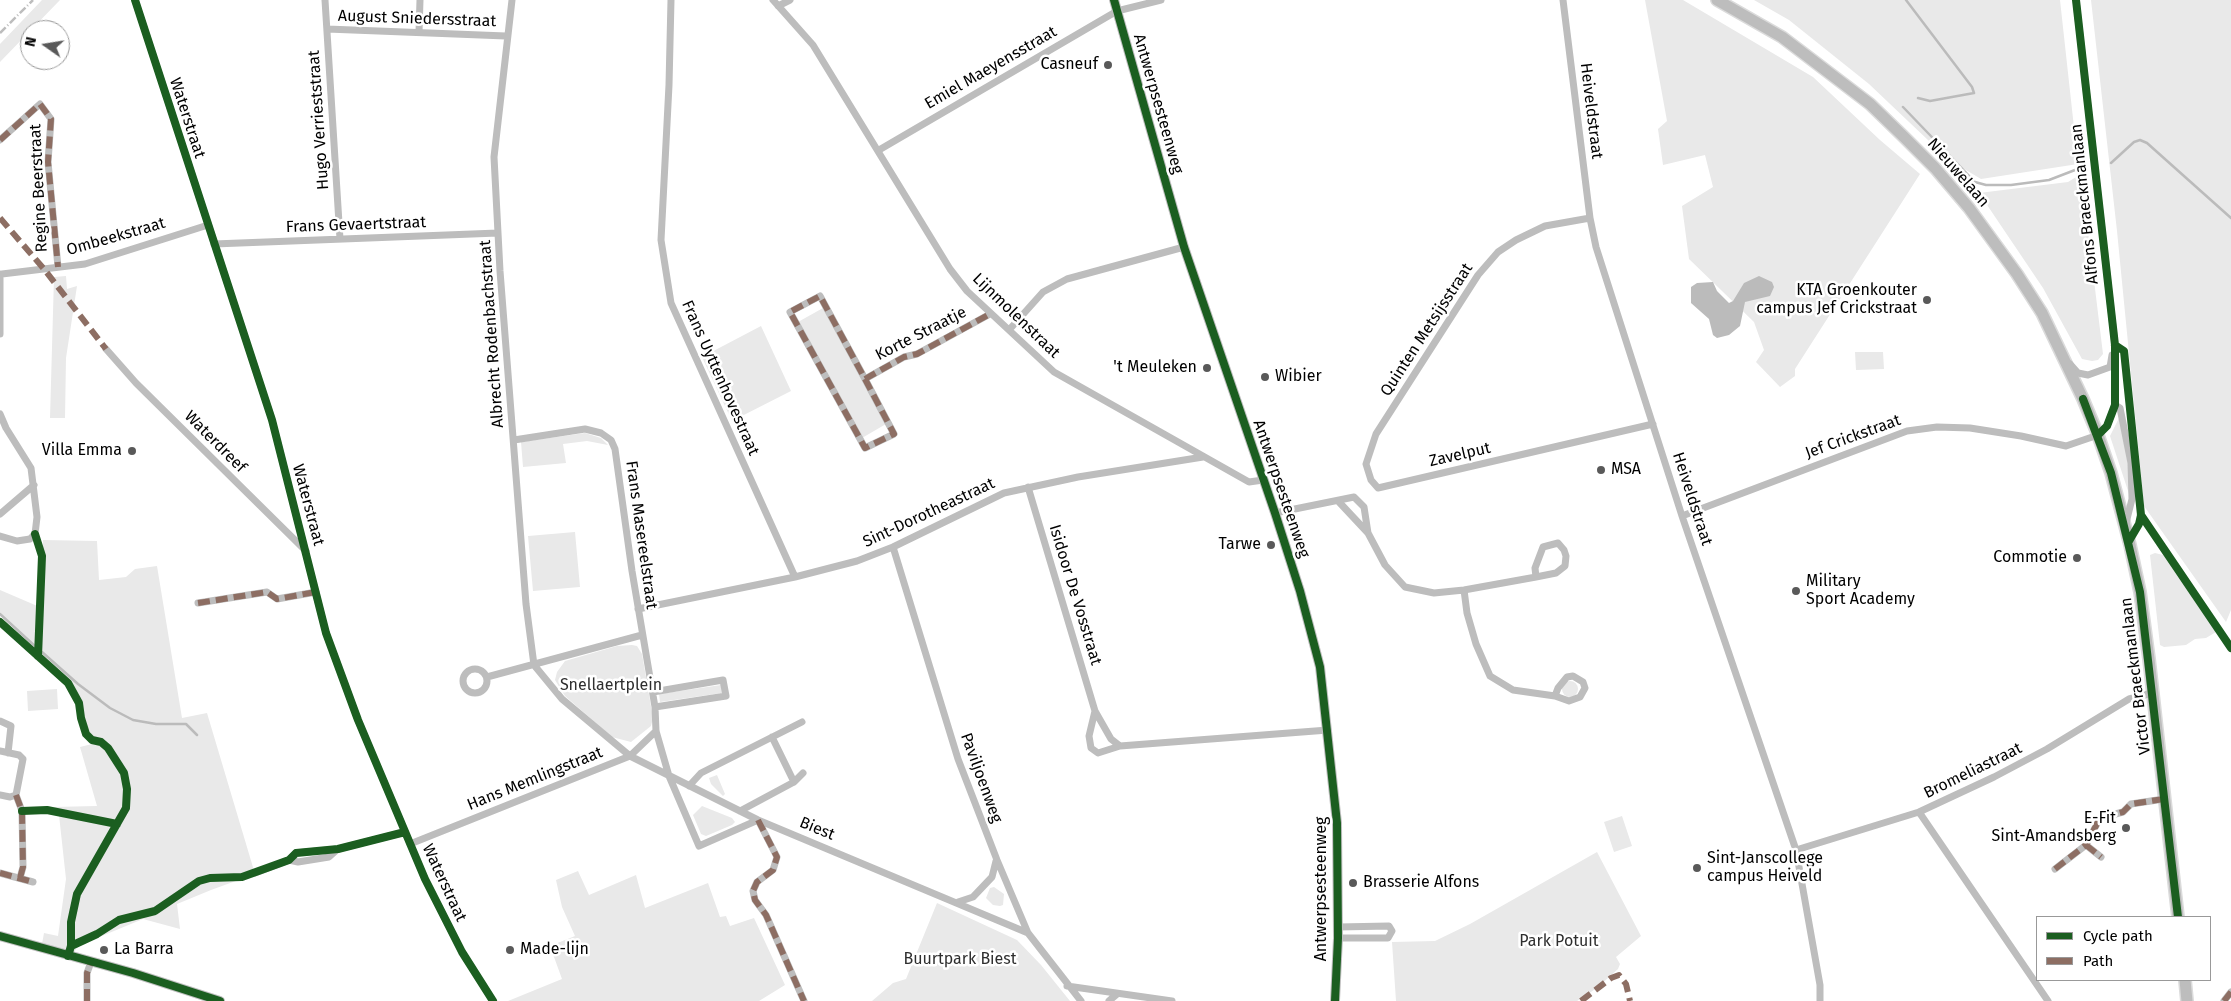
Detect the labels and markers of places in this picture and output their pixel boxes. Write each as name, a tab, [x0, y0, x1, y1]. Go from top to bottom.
place label: Casneuf	[1040, 55, 1098, 75]
marker: Casneuf	[1102, 59, 1114, 71]
place label: KTA Groenkouter campus Jef Crickstraat	[1756, 281, 1917, 319]
marker: KTA Groenkouter campus Jef Crickstraat	[1921, 294, 1933, 306]
place label: 't Meuleken	[1113, 358, 1197, 378]
marker: 't Meuleken	[1201, 362, 1213, 374]
place label: Wibier	[1275, 367, 1322, 387]
marker: Wibier	[1259, 371, 1271, 383]
place label: Villa Emma	[42, 441, 122, 461]
marker: Villa Emma	[126, 445, 138, 457]
place label: MSA	[1611, 460, 1641, 480]
marker: MSA	[1595, 464, 1607, 476]
place label: Tarwe	[1218, 535, 1261, 555]
marker: Tarwe	[1265, 539, 1277, 551]
place label: Commotie	[1993, 548, 2067, 568]
marker: Commotie	[2071, 552, 2083, 564]
place label: Military Sport Academy	[1806, 572, 1915, 610]
marker: Military Sport Academy	[1790, 585, 1802, 597]
place label: E-Fit Sint-Amandsberg	[1991, 809, 2116, 847]
marker: E-Fit Sint-Amandsberg	[2120, 822, 2132, 834]
place label: Sint-Janscollege campus Heiveld	[1707, 849, 1823, 887]
marker: Sint-Janscollege campus Heiveld	[1691, 862, 1703, 874]
place label: Brasserie Alfons	[1363, 873, 1479, 893]
marker: Brasserie Alfons	[1347, 877, 1359, 889]
place label: La Barra	[114, 940, 174, 960]
place label: Made-lijn	[520, 940, 589, 960]
marker: La Barra	[98, 944, 110, 956]
marker: Made-lijn	[504, 944, 516, 956]

